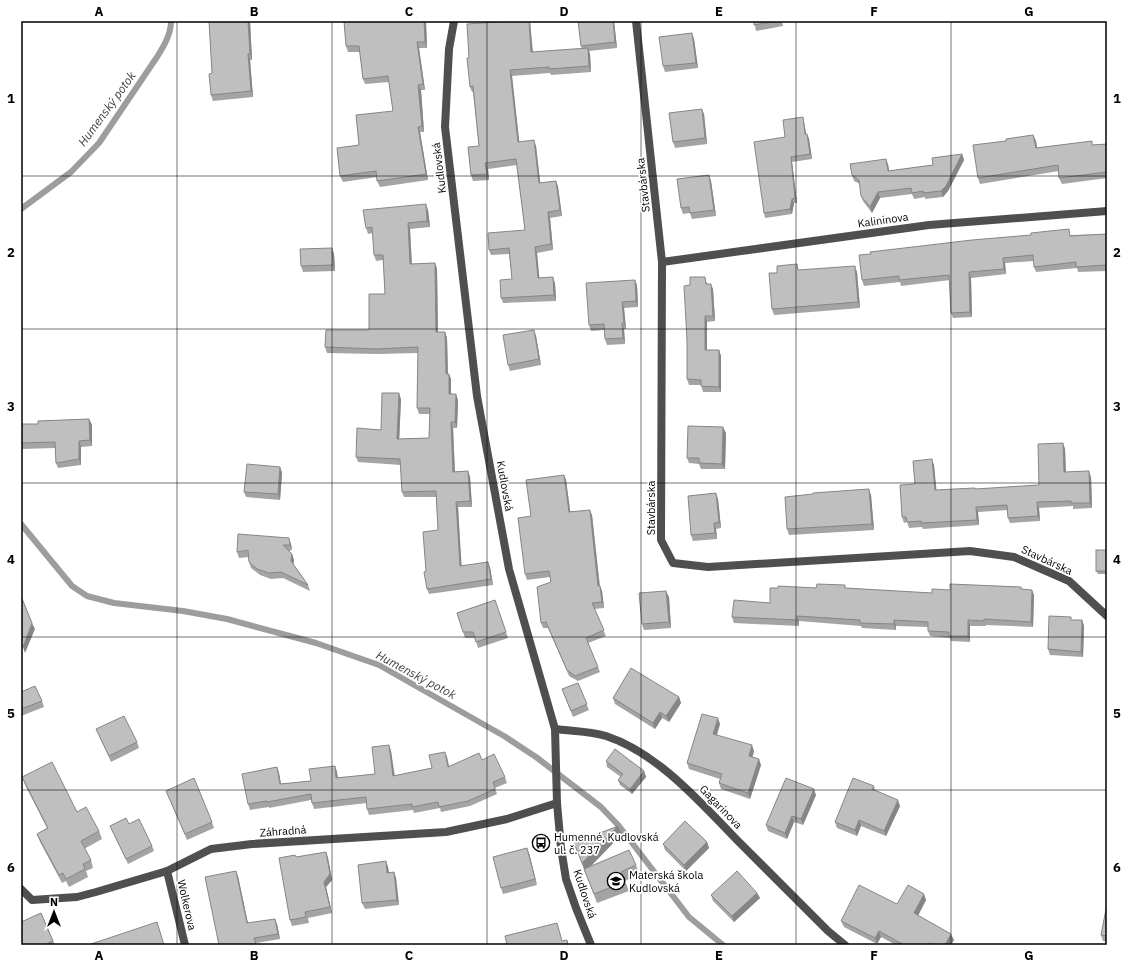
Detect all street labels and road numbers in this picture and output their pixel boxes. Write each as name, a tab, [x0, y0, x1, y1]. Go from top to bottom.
street label: Kudlovská	[429, 142, 449, 194]
street label: Stavbárska	[633, 157, 653, 213]
street label: Kalininova	[857, 210, 909, 230]
street label: Kudlovská	[494, 460, 516, 512]
street label: Stavbárska	[644, 481, 658, 535]
street label: Stavbárska	[1019, 542, 1075, 578]
street label: Gagarinova	[697, 782, 745, 832]
street label: Záhradná	[259, 822, 307, 840]
street label: Kudlovská	[570, 868, 600, 921]
street label: Wolkerova	[174, 878, 200, 932]

